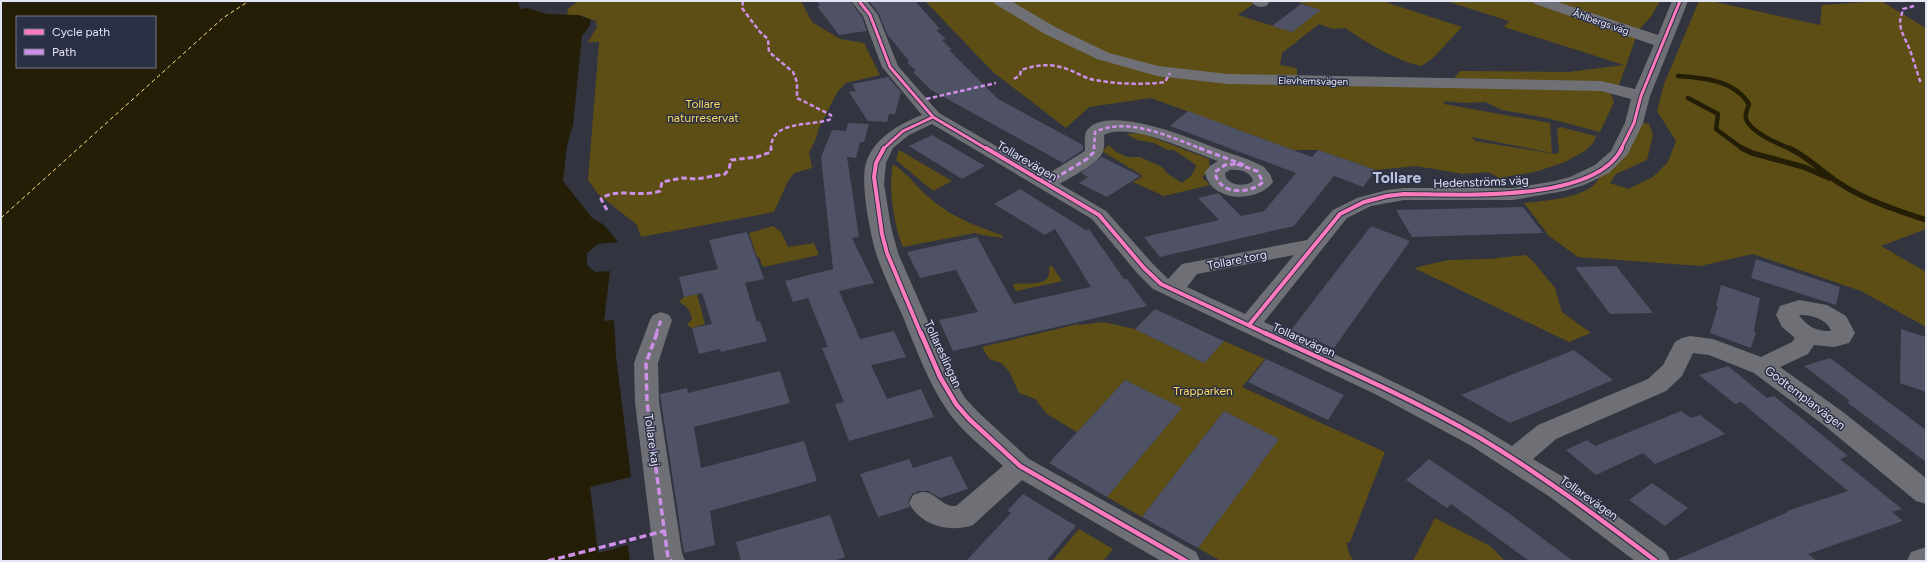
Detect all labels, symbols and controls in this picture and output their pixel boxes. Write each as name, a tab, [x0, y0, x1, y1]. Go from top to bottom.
street label: Åhlbergs väg	[1571, 6, 1631, 38]
legend	[16, 16, 156, 68]
text: Cycle path	[52, 25, 110, 39]
text: Path	[52, 45, 76, 59]
street label: Elevhemsvägen	[1278, 74, 1349, 88]
park label: Tollare naturreservat	[667, 97, 739, 125]
street label: Tollarevägen	[994, 138, 1060, 184]
district label: Tollare	[1373, 168, 1422, 187]
street label: Hedenströms väg	[1433, 173, 1529, 191]
street label: Tollare torg	[1206, 247, 1268, 273]
street label: Tollareslingan	[921, 318, 965, 390]
street label: Tollarevägen	[1270, 320, 1338, 360]
street label: Godtemplarvägen	[1762, 363, 1848, 433]
park label: Trapparken	[1173, 384, 1233, 398]
street label: Tollare kaj	[641, 413, 663, 467]
street label: Tollarevägen	[1557, 473, 1621, 523]

